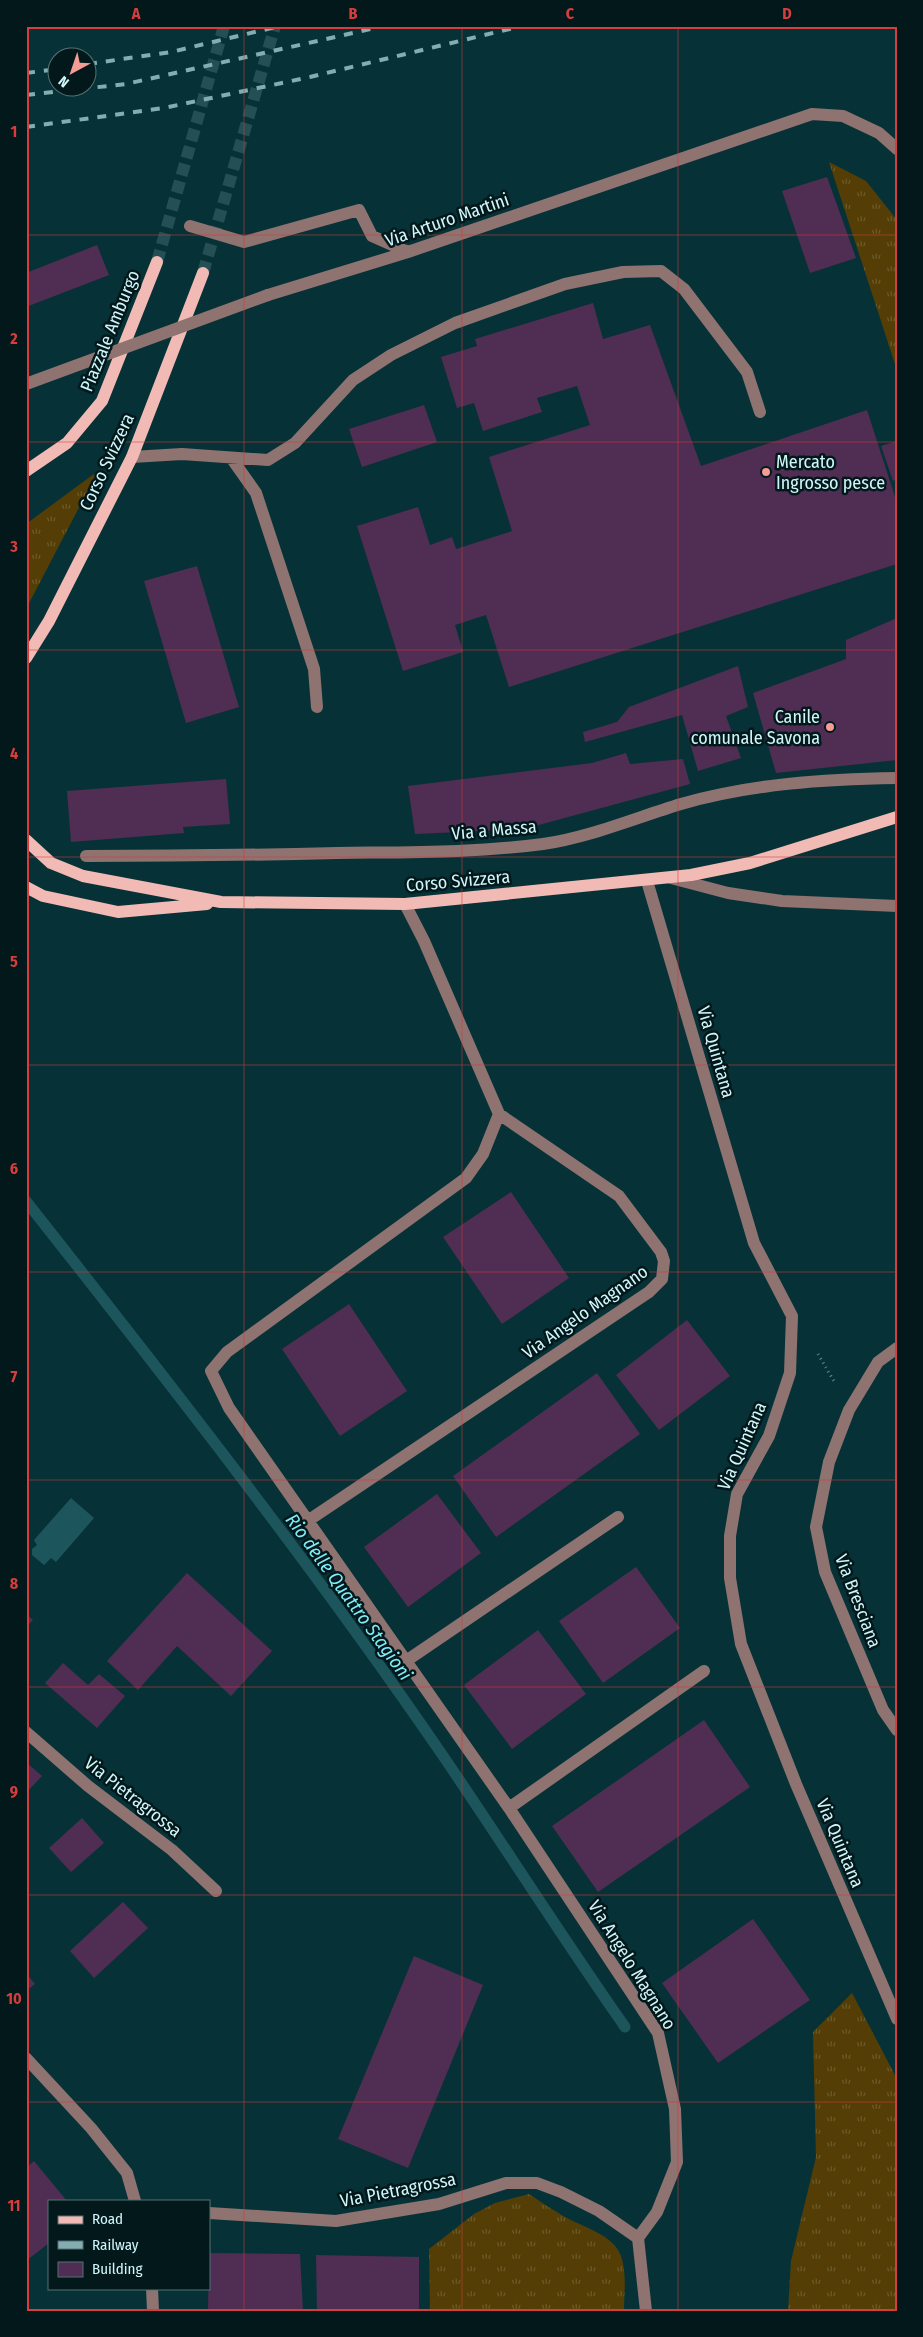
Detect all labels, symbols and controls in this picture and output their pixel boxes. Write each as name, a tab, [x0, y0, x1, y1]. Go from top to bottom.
text: A	[131, 4, 141, 23]
text: B	[349, 4, 358, 23]
text: C	[566, 4, 575, 23]
text: D	[782, 4, 792, 23]
north arrow	[48, 48, 98, 98]
text: N	[55, 72, 73, 91]
text: 1	[11, 122, 17, 141]
street label: Via Arturo Martini	[382, 188, 512, 252]
street label: Piazzale Amburgo	[76, 267, 144, 395]
text: 2	[9, 329, 18, 348]
street label: Corso Svizzera	[75, 410, 139, 514]
place label: Mercato Ingrosso pesce	[776, 451, 885, 494]
marker: Mercato Ingrosso pesce	[760, 466, 772, 478]
text: 3	[9, 537, 18, 556]
place label: Canile comunale Savona	[691, 706, 820, 749]
marker: Canile comunale Savona	[824, 721, 836, 733]
text: 4	[10, 744, 18, 763]
street label: Via a Massa	[451, 815, 538, 845]
street label: Corso Svizzera	[405, 865, 511, 897]
text: 5	[10, 952, 18, 971]
street label: Via Quintana	[692, 1004, 740, 1101]
text: 6	[10, 1159, 18, 1178]
street label: Via Angelo Magnano	[518, 1260, 652, 1364]
text: 7	[11, 1367, 18, 1386]
street label: Via Quintana	[713, 1398, 771, 1494]
water label: Rio delle Quattro Stagioni	[281, 1509, 417, 1685]
street label: Via Bresciana	[830, 1551, 886, 1651]
text: 8	[10, 1574, 19, 1593]
street label: Via Pietragrossa	[80, 1752, 186, 1842]
text: 9	[10, 1782, 18, 1801]
street label: Via Quintana	[811, 1795, 869, 1891]
street label: Via Angelo Magnano	[583, 1896, 681, 2034]
text: 10	[6, 1989, 22, 2008]
street label: Via Pietragrossa	[338, 2168, 458, 2212]
text: 11	[7, 2196, 21, 2215]
legend	[48, 2200, 210, 2290]
text: Road	[92, 2210, 123, 2228]
text: Railway	[92, 2236, 139, 2254]
text: Building	[92, 2260, 143, 2278]

